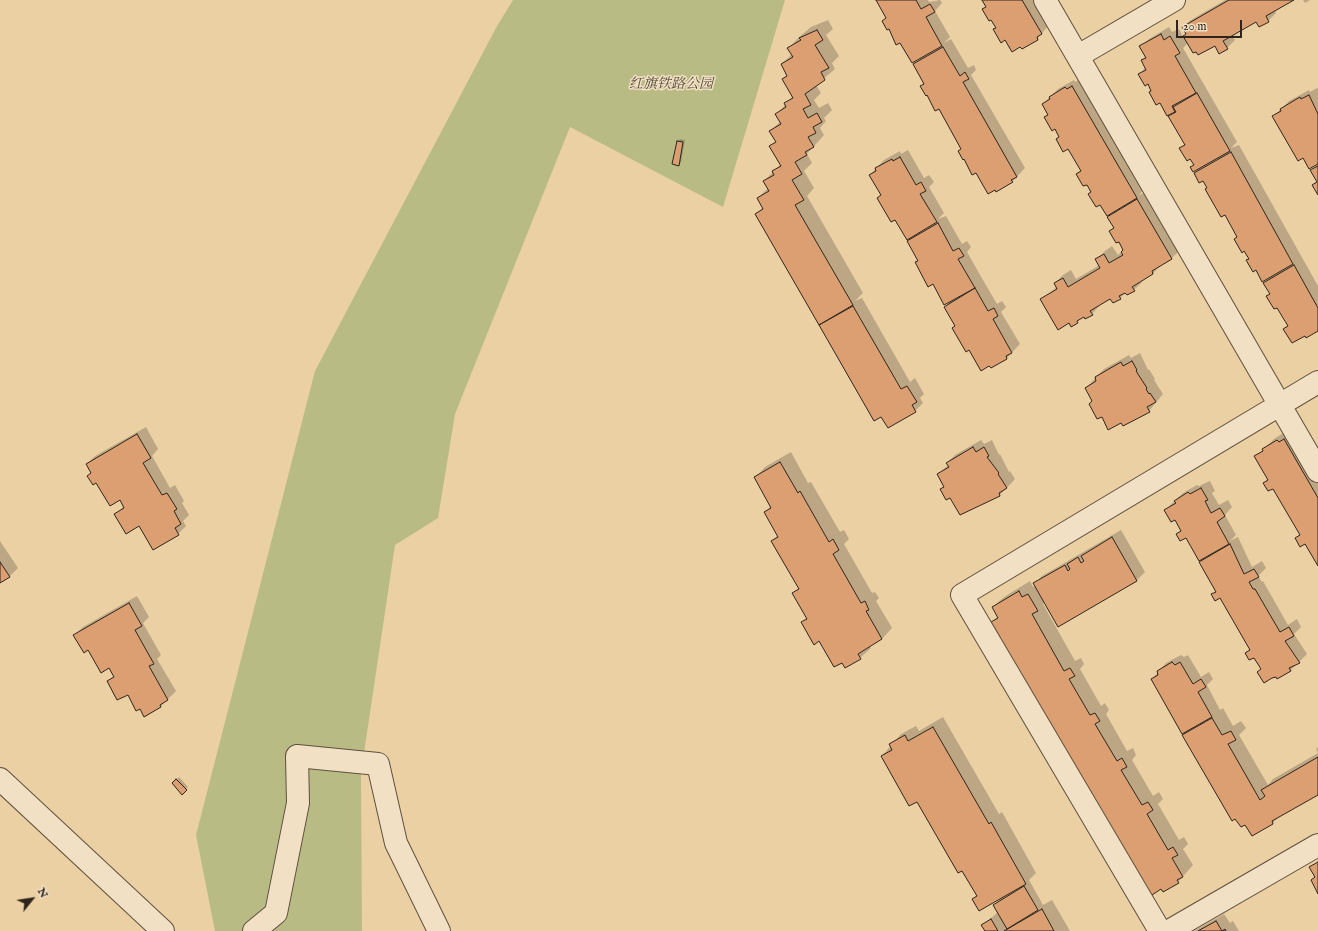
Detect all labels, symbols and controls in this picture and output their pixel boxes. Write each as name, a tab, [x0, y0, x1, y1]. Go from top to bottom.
scale bar	[1178, 12, 1244, 38]
text: 20 m	[1183, 19, 1206, 34]
park label: 红旗铁路公园	[629, 77, 713, 93]
north arrow	[12, 879, 52, 919]
text: N	[34, 885, 51, 901]

